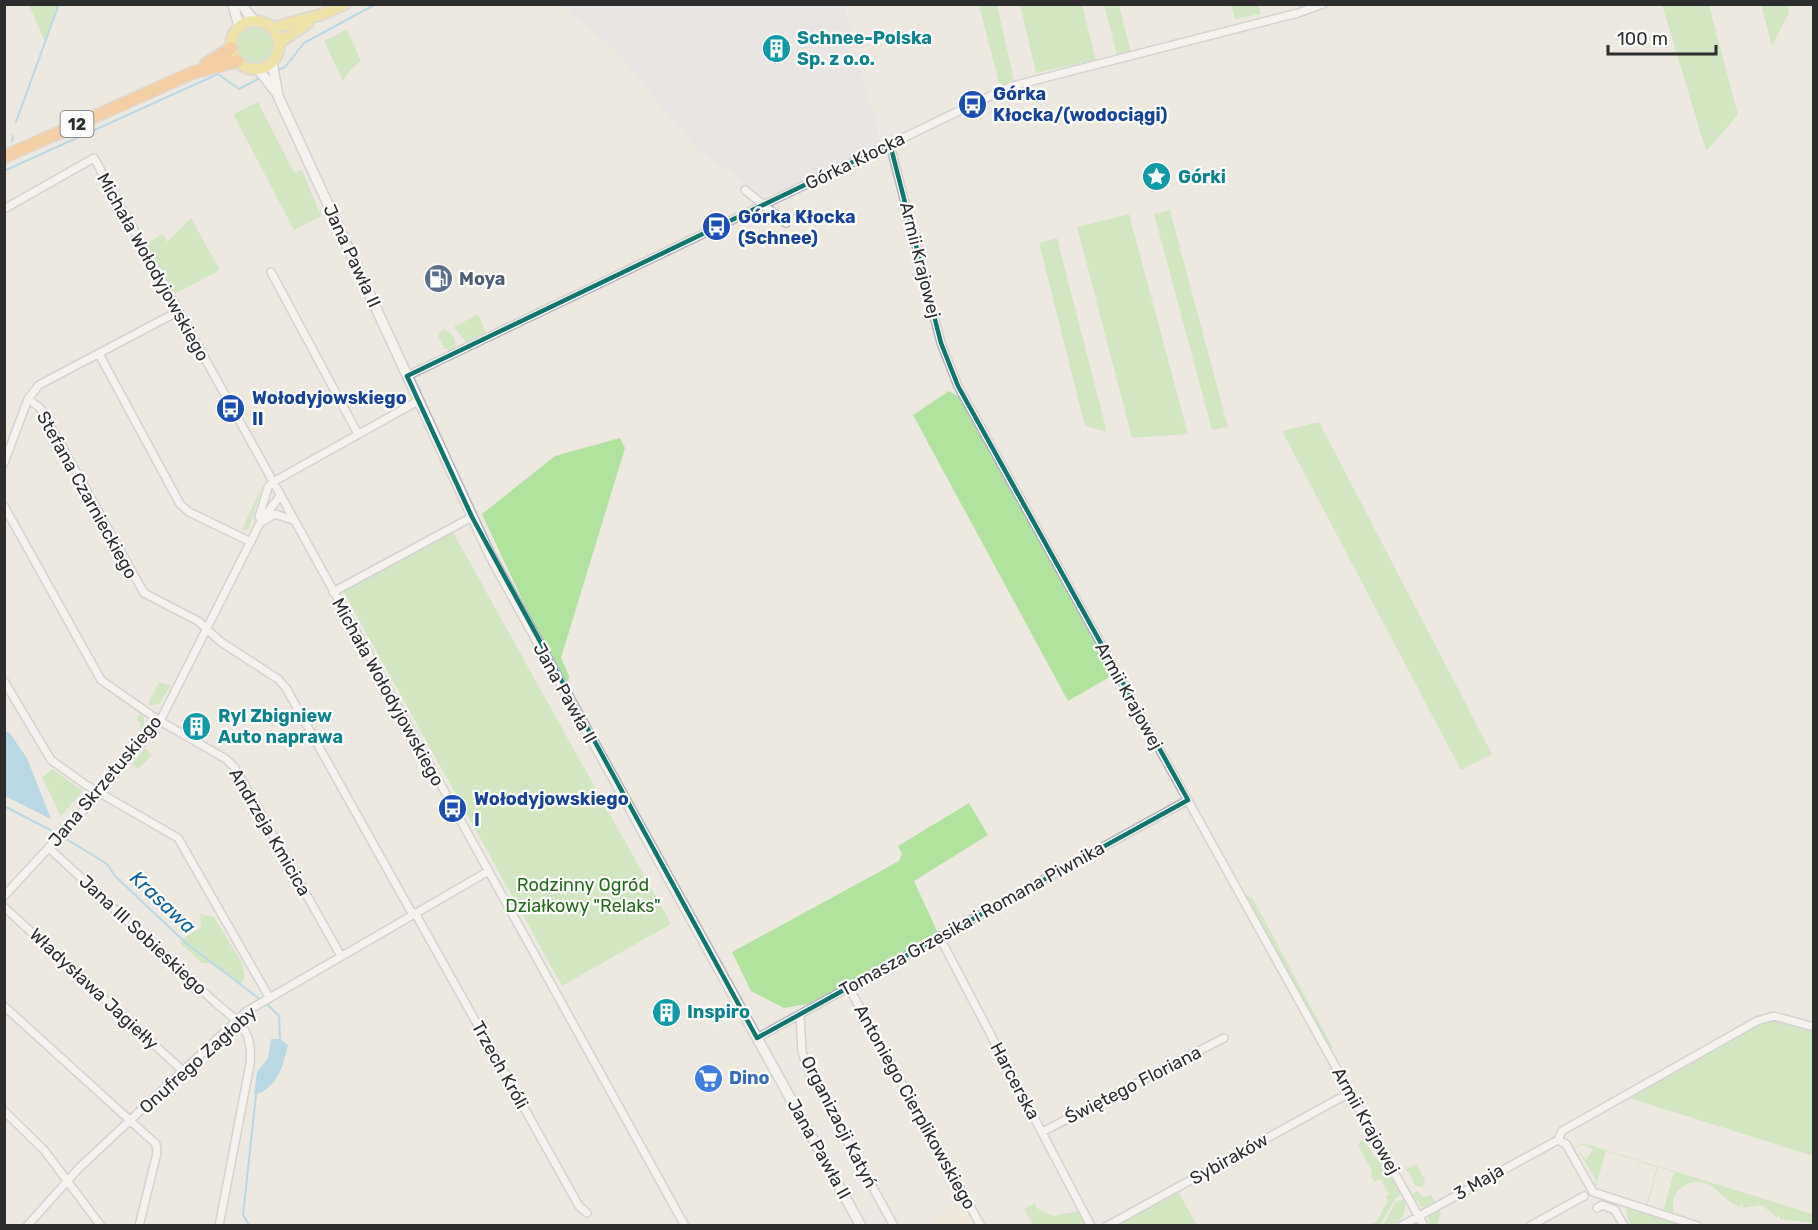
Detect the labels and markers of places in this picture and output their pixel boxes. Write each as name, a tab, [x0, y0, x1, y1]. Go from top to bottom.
place label: Schnee-Polska Sp. z o.o.	[797, 27, 932, 70]
building icon: Schnee-Polska Sp. z o.o.	[760, 32, 792, 64]
place label: Górka Kłocka/(wodociągi)	[993, 83, 1168, 126]
bus stop icon: Górka Kłocka/(wodociągi)	[956, 88, 988, 120]
place icon: Górki	[1141, 161, 1173, 193]
place label: Górki	[1178, 166, 1226, 188]
place label: Górka Kłocka (Schnee)	[738, 206, 856, 249]
bus stop icon: Górka Kłocka (Schnee)	[701, 211, 733, 243]
fuel station icon: Moya	[422, 263, 454, 295]
place label: Moya	[459, 268, 505, 290]
place label: Wołodyjowskiego II	[252, 387, 407, 430]
bus stop icon: Wołodyjowskiego II	[215, 392, 247, 424]
place label: Ryl Zbigniew Auto naprawa	[218, 705, 343, 748]
building icon: Ryl Zbigniew Auto naprawa	[181, 710, 213, 742]
place label: Wołodyjowskiego I	[474, 788, 629, 831]
bus stop icon: Wołodyjowskiego I	[437, 793, 469, 825]
building icon: Inspiro	[650, 996, 682, 1028]
place label: Inspiro	[687, 1001, 750, 1023]
supermarket icon: Dino	[692, 1062, 724, 1094]
place label: Dino	[729, 1067, 770, 1089]

